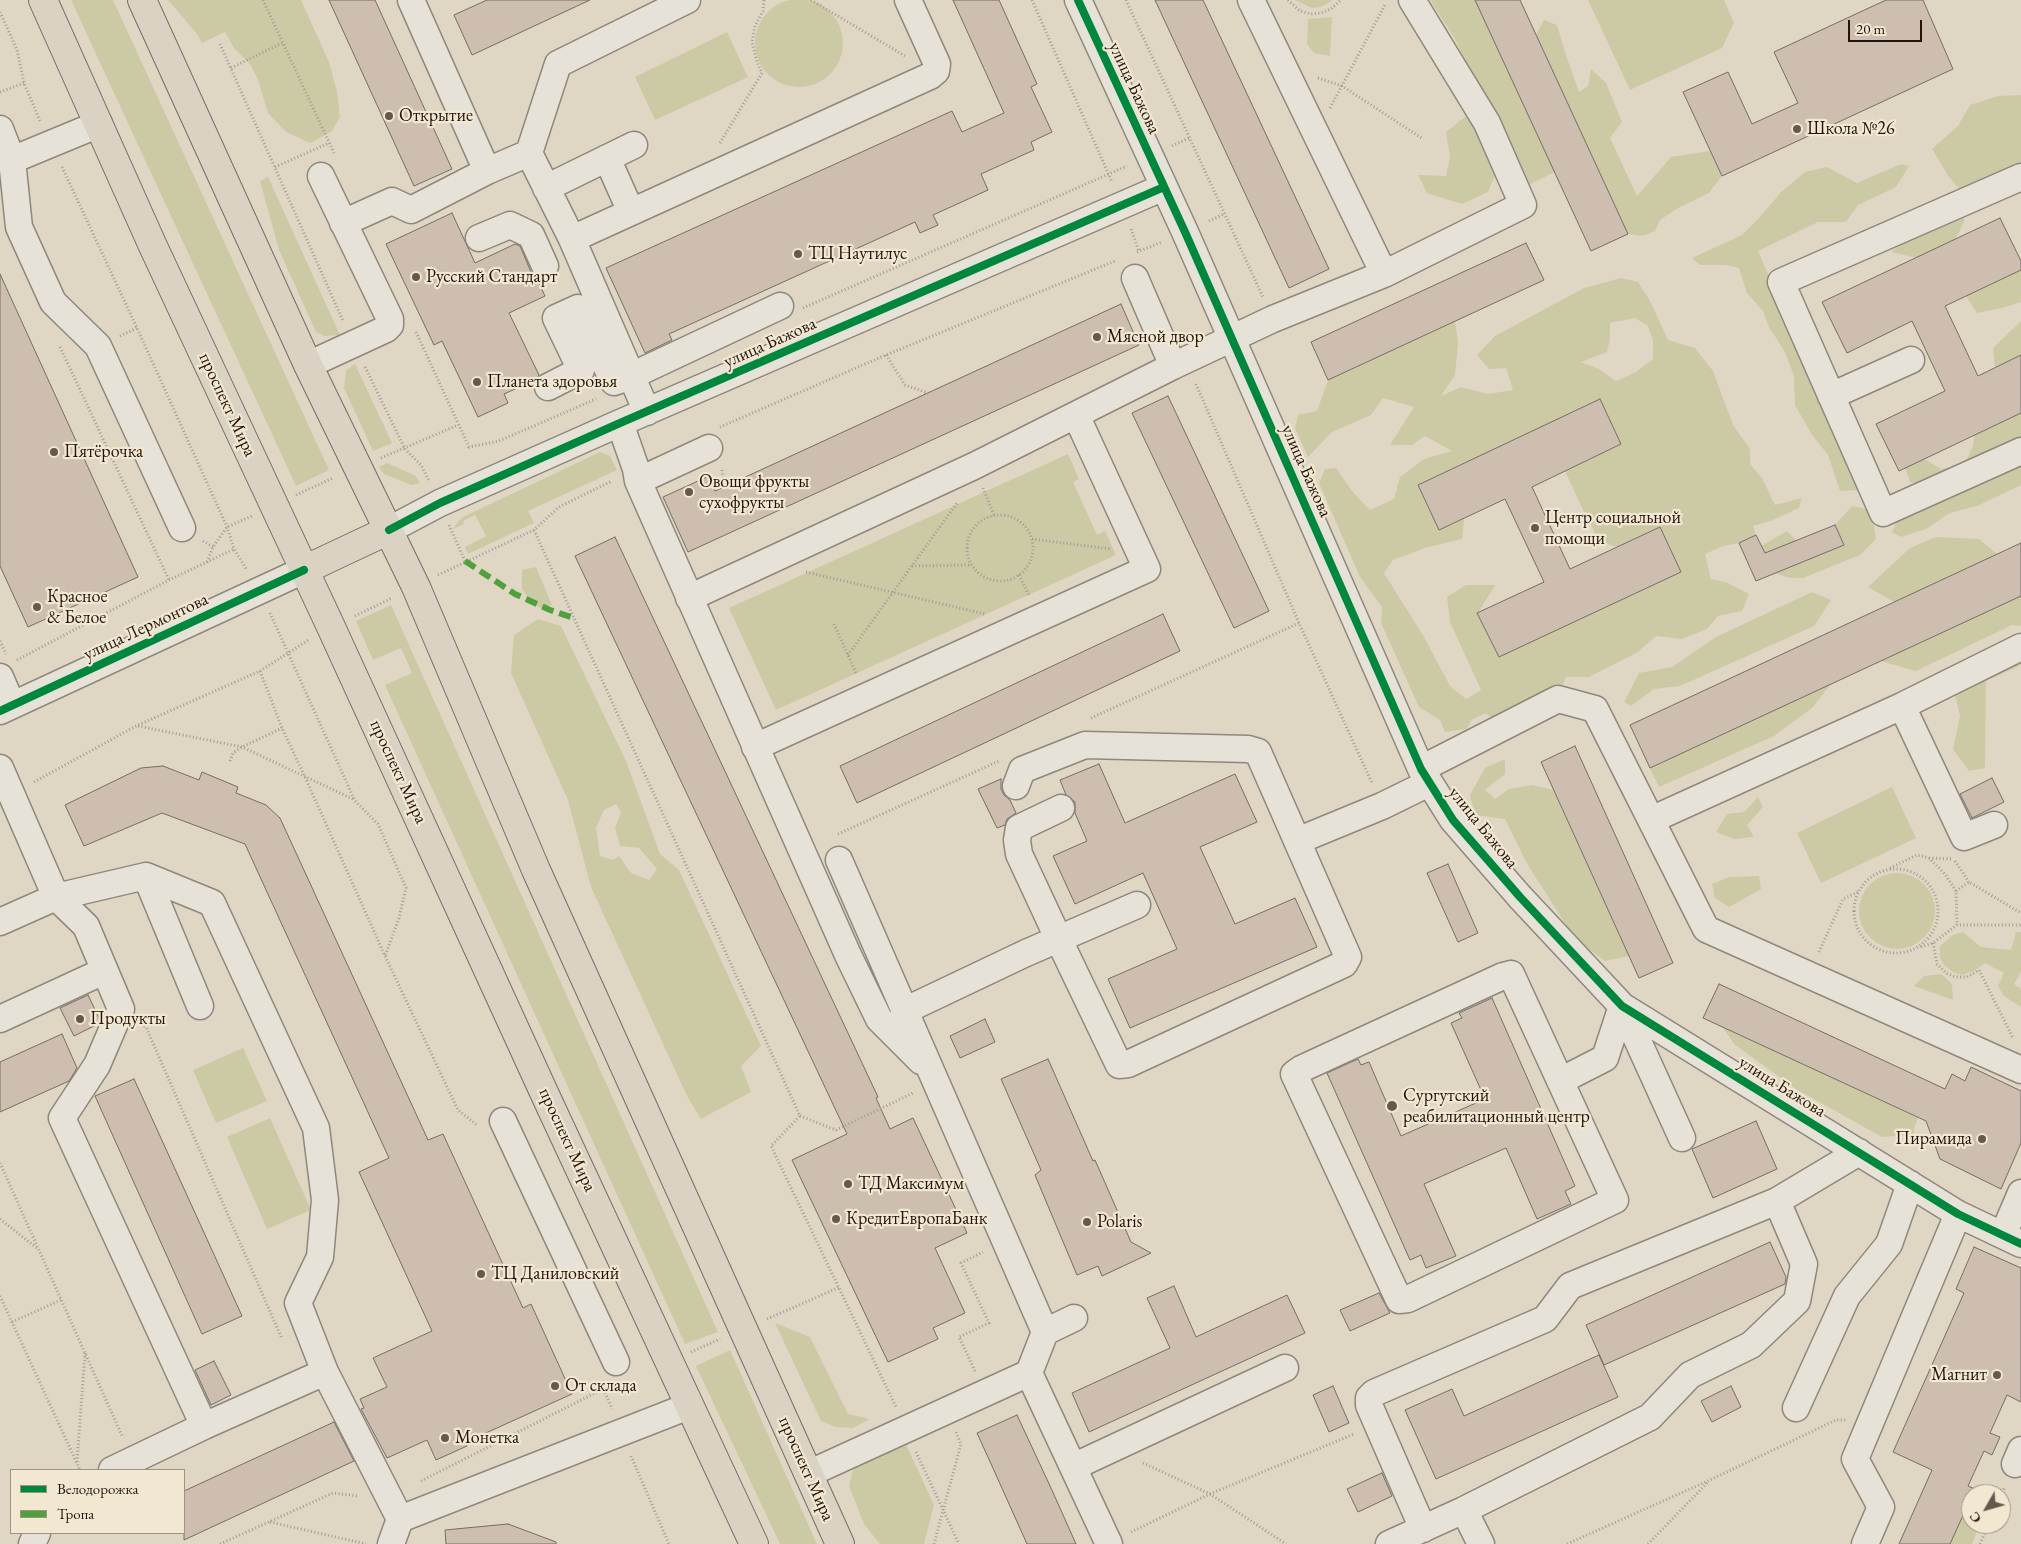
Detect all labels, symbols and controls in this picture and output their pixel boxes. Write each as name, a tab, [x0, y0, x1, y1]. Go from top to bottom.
scale bar	[1851, 10, 1925, 42]
text: 20 m	[1856, 19, 1885, 38]
street label: улица Бажова	[1103, 39, 1165, 137]
place label: Открытие	[399, 105, 473, 127]
marker: Открытие	[383, 110, 395, 122]
place label: Школа №26	[1807, 118, 1895, 140]
marker: Школа №26	[1791, 123, 1803, 135]
place label: ТЦ Наутилус	[808, 243, 907, 265]
marker: ТЦ Наутилус	[792, 248, 804, 260]
place label: Русский Стандарт	[426, 266, 557, 288]
marker: Русский Стандарт	[410, 271, 422, 283]
street label: улица Бажова	[720, 313, 820, 373]
place label: Мясной двор	[1107, 326, 1204, 348]
marker: Мясной двор	[1091, 331, 1103, 343]
street label: проспект Мира	[194, 350, 260, 460]
place label: Планета здоровья	[487, 371, 617, 393]
marker: Планета здоровья	[471, 376, 483, 388]
street label: улица Бажова	[1276, 421, 1336, 521]
place label: Пятёрочка	[64, 441, 143, 463]
marker: Пятёрочка	[48, 446, 60, 458]
place label: Овощи фрукты сухофрукты	[699, 471, 809, 514]
marker: Овощи фрукты сухофрукты	[683, 486, 695, 498]
place label: Центр социальной помощи	[1545, 507, 1681, 550]
marker: Центр социальной помощи	[1529, 522, 1541, 534]
place label: Красное & Белое	[47, 586, 107, 628]
street label: улица Лермонтова	[80, 589, 212, 665]
marker: Красное & Белое	[31, 601, 43, 613]
street label: проспект Мира	[365, 717, 431, 827]
street label: улица Бажова	[1443, 783, 1523, 873]
place label: Продукты	[90, 1008, 166, 1030]
marker: Продукты	[74, 1013, 86, 1025]
street label: улица Бажова	[1734, 1052, 1830, 1122]
street label: проспект Мира	[534, 1085, 600, 1195]
place label: Сургутский реабилитационный центр	[1403, 1085, 1590, 1128]
marker: Сургутский реабилитационный центр	[1385, 1099, 1399, 1113]
place label: Пирамида	[1895, 1128, 1972, 1150]
marker: Пирамида	[1976, 1133, 1988, 1145]
place label: ТД Максимум	[858, 1173, 964, 1195]
marker: ТД Максимум	[842, 1178, 854, 1190]
place label: КредитЕвропаБанк	[846, 1208, 987, 1230]
place label: Polaris	[1097, 1211, 1142, 1233]
marker: КредитЕвропаБанк	[830, 1213, 842, 1225]
marker: Polaris	[1081, 1216, 1093, 1228]
place label: ТЦ Даниловский	[491, 1263, 619, 1285]
marker: ТЦ Даниловский	[475, 1268, 487, 1280]
place label: Магнит	[1931, 1364, 1987, 1386]
marker: Магнит	[1991, 1369, 2003, 1381]
place label: От склада	[565, 1375, 637, 1397]
marker: От склада	[549, 1380, 561, 1392]
street label: проспект Мира	[773, 1413, 839, 1525]
place label: Монетка	[455, 1427, 519, 1449]
marker: Монетка	[439, 1432, 451, 1444]
legend	[10, 1469, 185, 1534]
text: Велодорожка	[57, 1479, 138, 1498]
north arrow	[1961, 1484, 2011, 1534]
text: Тропа	[57, 1504, 94, 1523]
text: С	[1965, 1508, 1985, 1527]

